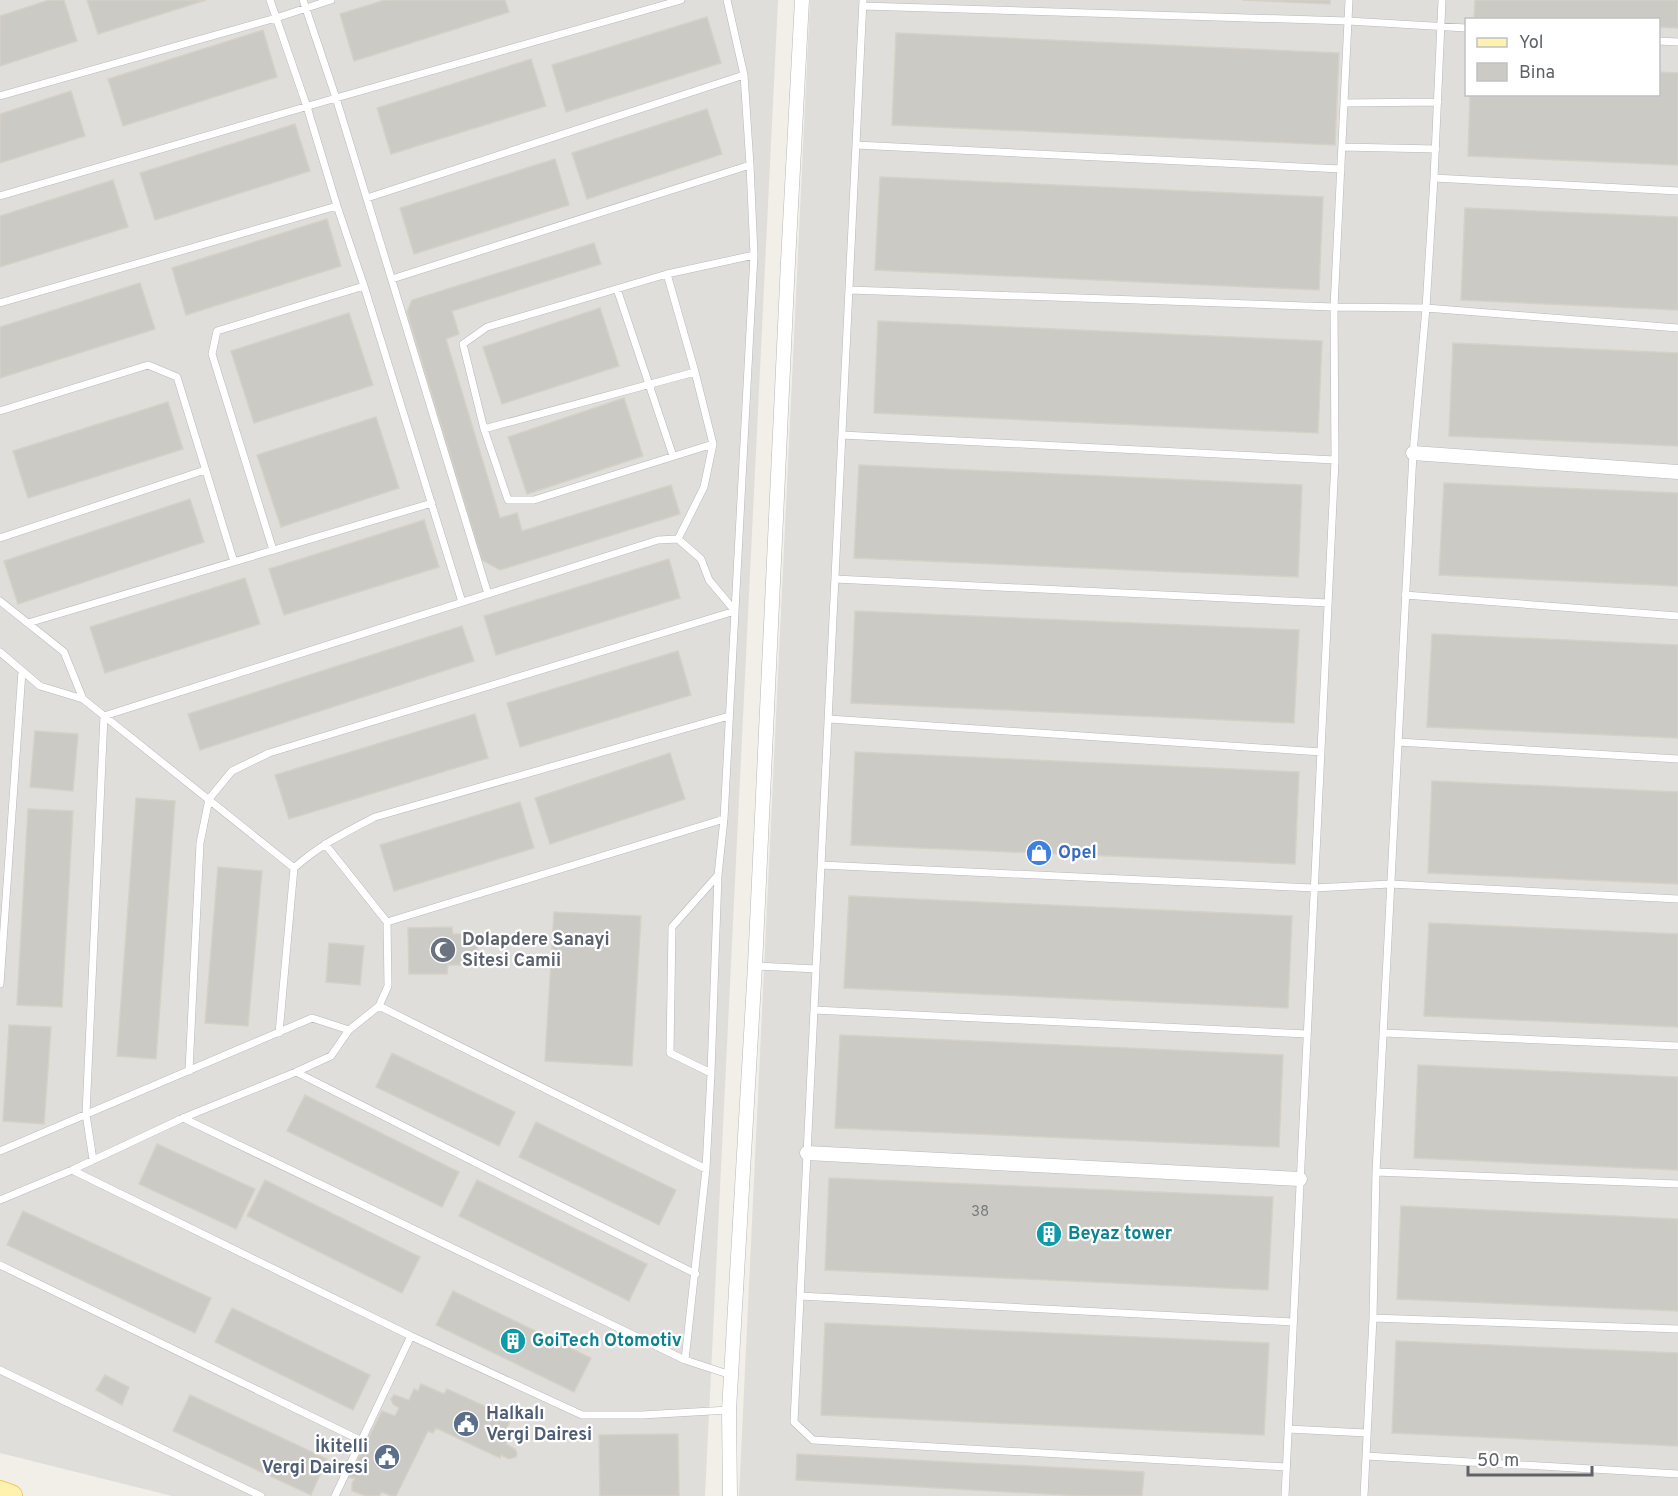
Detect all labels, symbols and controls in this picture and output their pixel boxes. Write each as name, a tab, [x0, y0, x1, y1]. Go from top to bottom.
legend	[1465, 18, 1660, 96]
text: Yol	[1519, 32, 1544, 55]
text: Bina	[1519, 62, 1555, 85]
shop icon: Opel	[1024, 838, 1054, 868]
place label: Opel	[1058, 842, 1097, 865]
place label: Dolapdere Sanayi Sitesi Camii	[462, 929, 610, 973]
mosque icon: Dolapdere Sanayi Sitesi Camii	[428, 935, 458, 965]
house number: 38	[971, 1203, 989, 1222]
building icon: Beyaz tower	[1034, 1219, 1064, 1249]
place label: Beyaz tower	[1068, 1223, 1173, 1246]
building icon: GoiTech Otomotiv	[498, 1326, 528, 1356]
place label: GoiTech Otomotiv	[532, 1330, 682, 1353]
place label: Halkalı Vergi Dairesi	[486, 1403, 592, 1447]
public building icon: Halkalı Vergi Dairesi	[451, 1409, 481, 1439]
place label: İkitelli Vergi Dairesi	[262, 1434, 368, 1480]
scale bar	[1468, 1439, 1592, 1477]
public building icon: İkitelli Vergi Dairesi	[372, 1442, 402, 1472]
text: 50 m	[1477, 1450, 1519, 1473]

